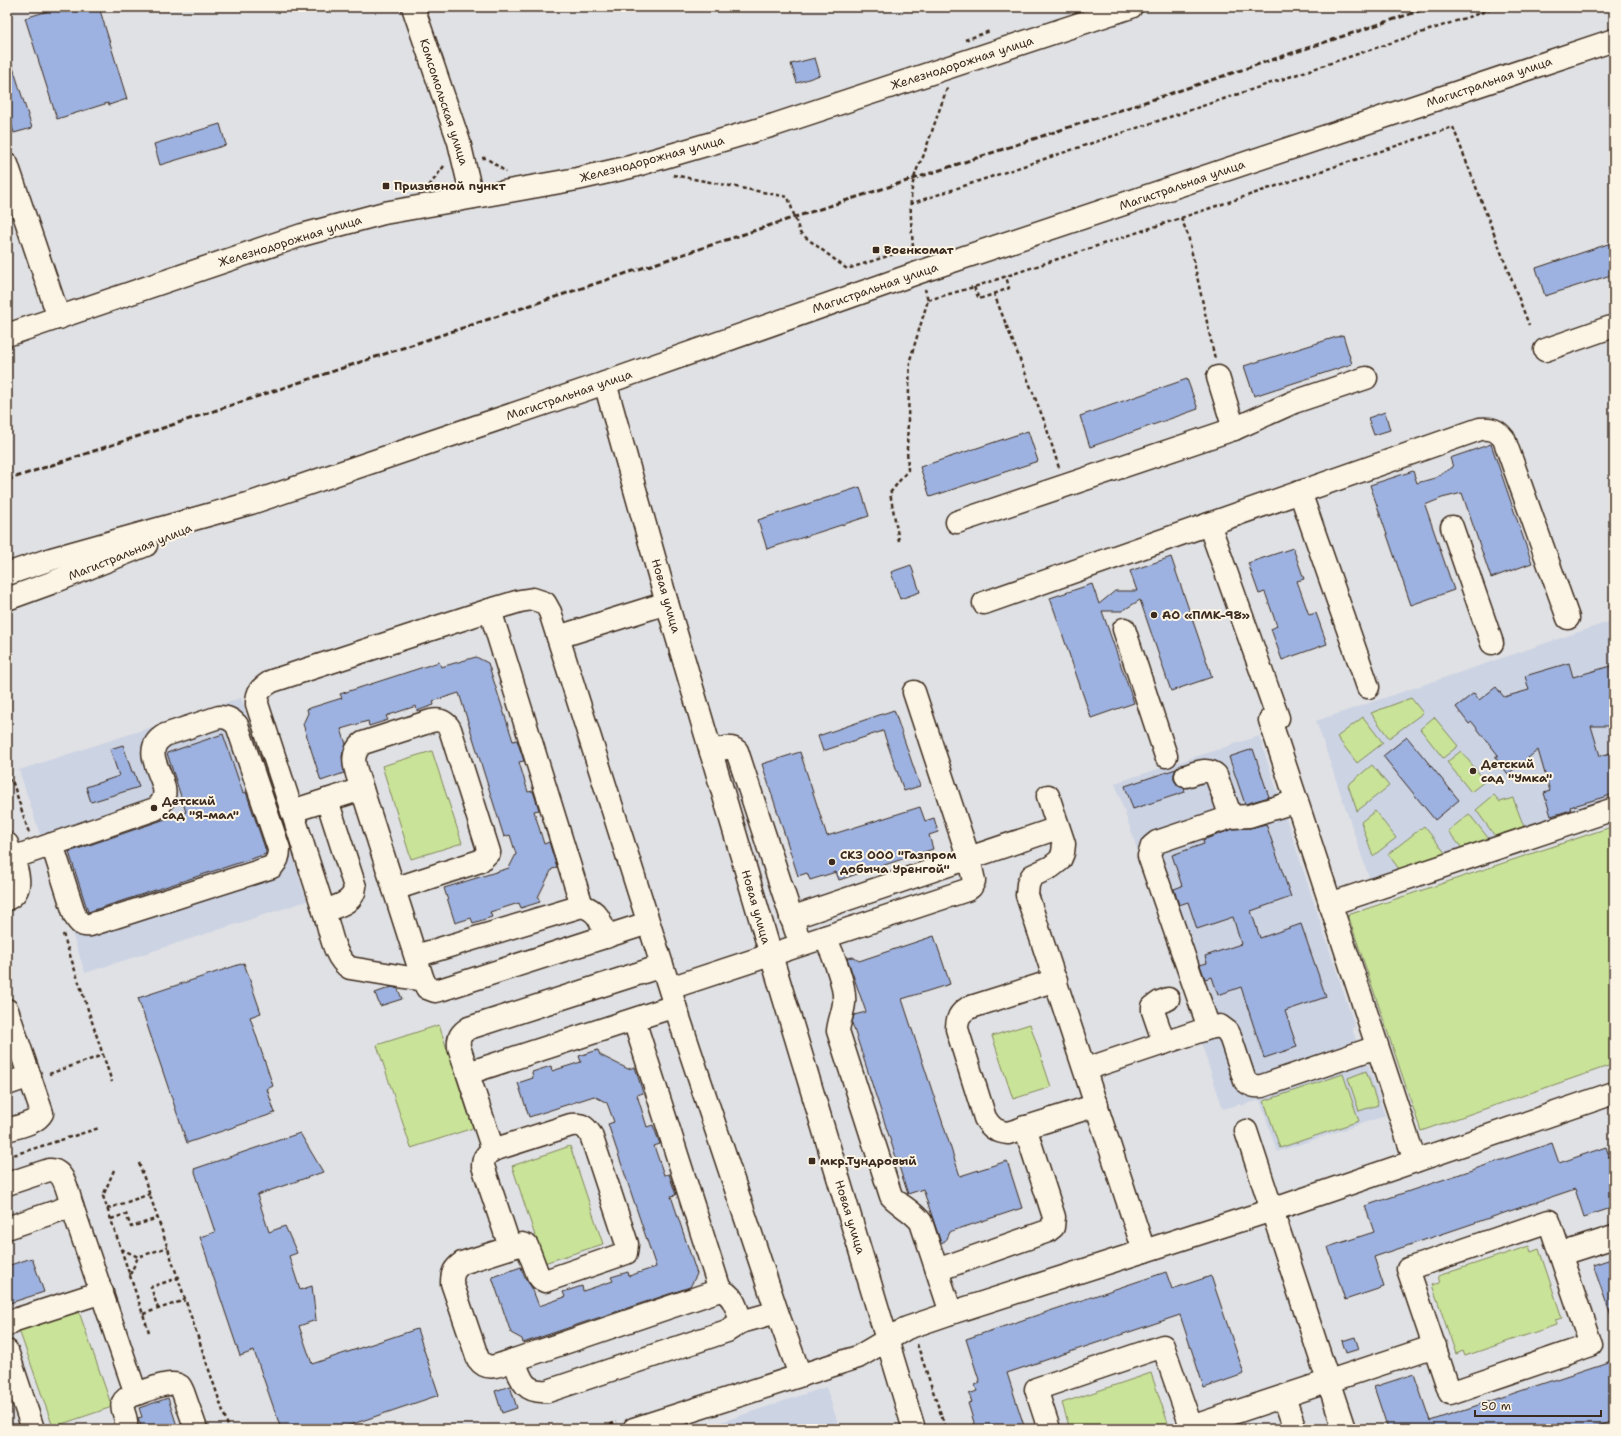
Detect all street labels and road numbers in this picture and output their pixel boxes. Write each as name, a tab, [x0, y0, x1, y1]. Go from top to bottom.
street label: Железнодорожная улица	[889, 32, 1036, 94]
street label: Комсомольская улица	[416, 37, 472, 168]
street label: Магистральная улица	[1424, 53, 1555, 111]
street label: Железнодорожная улица	[578, 132, 727, 186]
street label: Магистральная улица	[1117, 156, 1248, 214]
street label: Железнодорожная улица	[216, 211, 364, 270]
street label: Магистральная улица	[810, 259, 941, 317]
street label: Магистральная улица	[504, 366, 635, 424]
street label: Магистральная улица	[66, 520, 195, 584]
street label: Новая улица	[648, 557, 684, 636]
street label: Новая улица	[738, 868, 774, 947]
street label: Новая улица	[831, 1178, 869, 1256]

